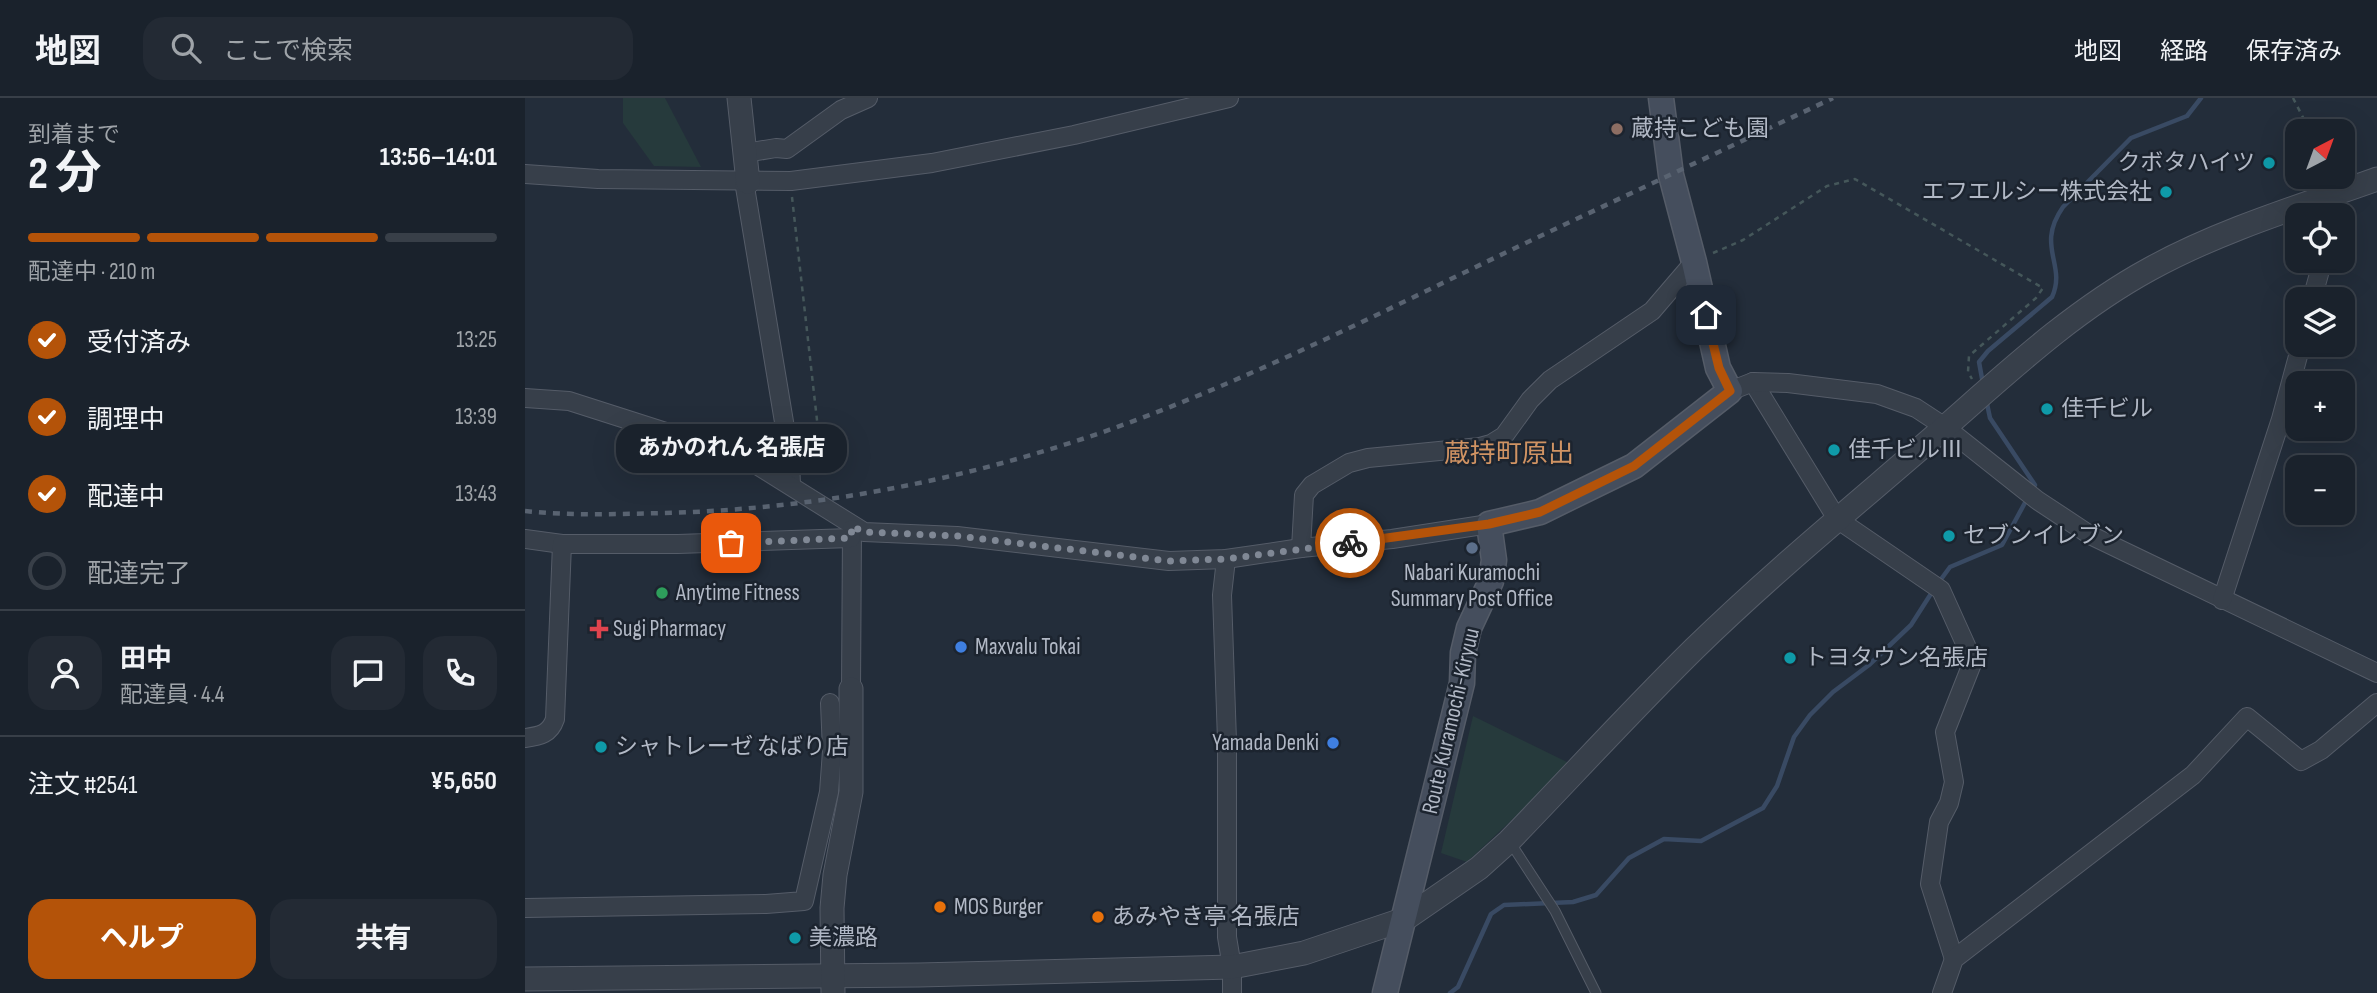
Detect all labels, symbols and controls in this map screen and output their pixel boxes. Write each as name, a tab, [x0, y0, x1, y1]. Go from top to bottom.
search box	[143, 17, 633, 80]
icon: search	[167, 29, 205, 67]
text: 地図	[35, 32, 101, 72]
text: ここで検索	[223, 36, 353, 67]
text: 地図	[2074, 37, 2122, 66]
text: 経路	[2160, 37, 2208, 66]
text: 保存済み	[2246, 37, 2342, 66]
place label: 蔵持こども園	[1631, 115, 1769, 143]
north arrow	[2285, 119, 2355, 189]
map controls	[2285, 119, 2355, 525]
text: 到着まで	[28, 121, 120, 149]
marker: 蔵持こども園	[1609, 121, 1625, 137]
text: 13:56–14:01	[380, 142, 497, 173]
text: 2 分	[28, 147, 101, 202]
place label: クボタハイツ	[2117, 149, 2255, 177]
marker: クボタハイツ	[2261, 155, 2277, 171]
place label: エフエルシー株式会社	[1922, 178, 2152, 206]
marker: エフエルシー株式会社	[2158, 184, 2174, 200]
button: locate	[2285, 203, 2355, 273]
text: 配達中 · 210 m	[28, 258, 155, 286]
pin	[1676, 285, 1736, 345]
button: layers	[2285, 287, 2355, 357]
icon: home	[1687, 296, 1725, 334]
icon: check	[28, 321, 66, 359]
text: 13:25	[456, 326, 497, 354]
text: 受付済み	[87, 328, 191, 359]
button: +	[2285, 371, 2355, 441]
place label: 佳千ビル	[2061, 395, 2153, 423]
icon: check	[28, 398, 66, 436]
marker: 佳千ビル	[2039, 401, 2055, 417]
text: 13:39	[455, 403, 497, 431]
text: 調理中	[87, 405, 165, 436]
callout: あかのれん 名張店	[615, 424, 847, 473]
text: あかのれん 名張店	[638, 434, 825, 462]
place label: 佳千ビルⅢ	[1848, 436, 1963, 464]
district label: 蔵持町原出	[1444, 439, 1574, 470]
marker: 佳千ビルⅢ	[1826, 442, 1842, 458]
button: −	[2285, 455, 2355, 525]
icon: check	[28, 475, 66, 513]
text: 13:43	[456, 480, 497, 508]
text: 配達中	[87, 482, 165, 513]
courier	[1315, 508, 1385, 578]
pin	[701, 513, 761, 573]
place label: セブンイレブン	[1963, 522, 2124, 550]
icon: bag	[712, 524, 750, 562]
icon: bike	[1331, 524, 1369, 562]
marker: セブンイレブン	[1941, 528, 1957, 544]
marker: Nabari Kuramochi Summary Post Office	[1464, 540, 1480, 556]
text: 配達完了	[87, 559, 191, 590]
place label: Nabari Kuramochi Summary Post Office	[1391, 559, 1553, 613]
place label: Anytime Fitness	[675, 579, 800, 607]
marker: Anytime Fitness	[654, 585, 670, 601]
place label: Sugi Pharmacy	[613, 615, 726, 643]
marker: Sugi Pharmacy	[591, 621, 607, 637]
street label: Route Kuramochi-Kiryuu	[1416, 625, 1486, 817]
place label: Maxvalu Tokai	[975, 633, 1080, 661]
button: person	[28, 636, 102, 710]
button: chat	[331, 636, 405, 710]
button: phone	[423, 636, 497, 710]
marker: Maxvalu Tokai	[953, 639, 969, 655]
text: 田中	[120, 644, 172, 675]
place label: トヨタウン名張店	[1804, 644, 1988, 672]
marker: トヨタウン名張店	[1782, 650, 1798, 666]
text: 配達員 · 4.4	[120, 681, 224, 709]
place label: Yamada Denki	[1212, 729, 1319, 757]
place label: シャトレーゼ なばり店	[615, 733, 849, 761]
marker: Yamada Denki	[1325, 735, 1341, 751]
marker: シャトレーゼ なばり店	[593, 739, 609, 755]
text: ¥5,650	[430, 766, 497, 797]
text: 注文 #2541	[28, 770, 137, 801]
place label: MOS Burger	[954, 893, 1044, 921]
button: ヘルプ	[28, 899, 256, 979]
button: 共有	[270, 899, 497, 979]
marker: MOS Burger	[932, 899, 948, 915]
place label: あみやき亭 名張店	[1112, 903, 1300, 931]
marker: あみやき亭 名張店	[1090, 909, 1106, 925]
place label: 美濃路	[809, 924, 878, 952]
marker: 美濃路	[787, 930, 803, 946]

